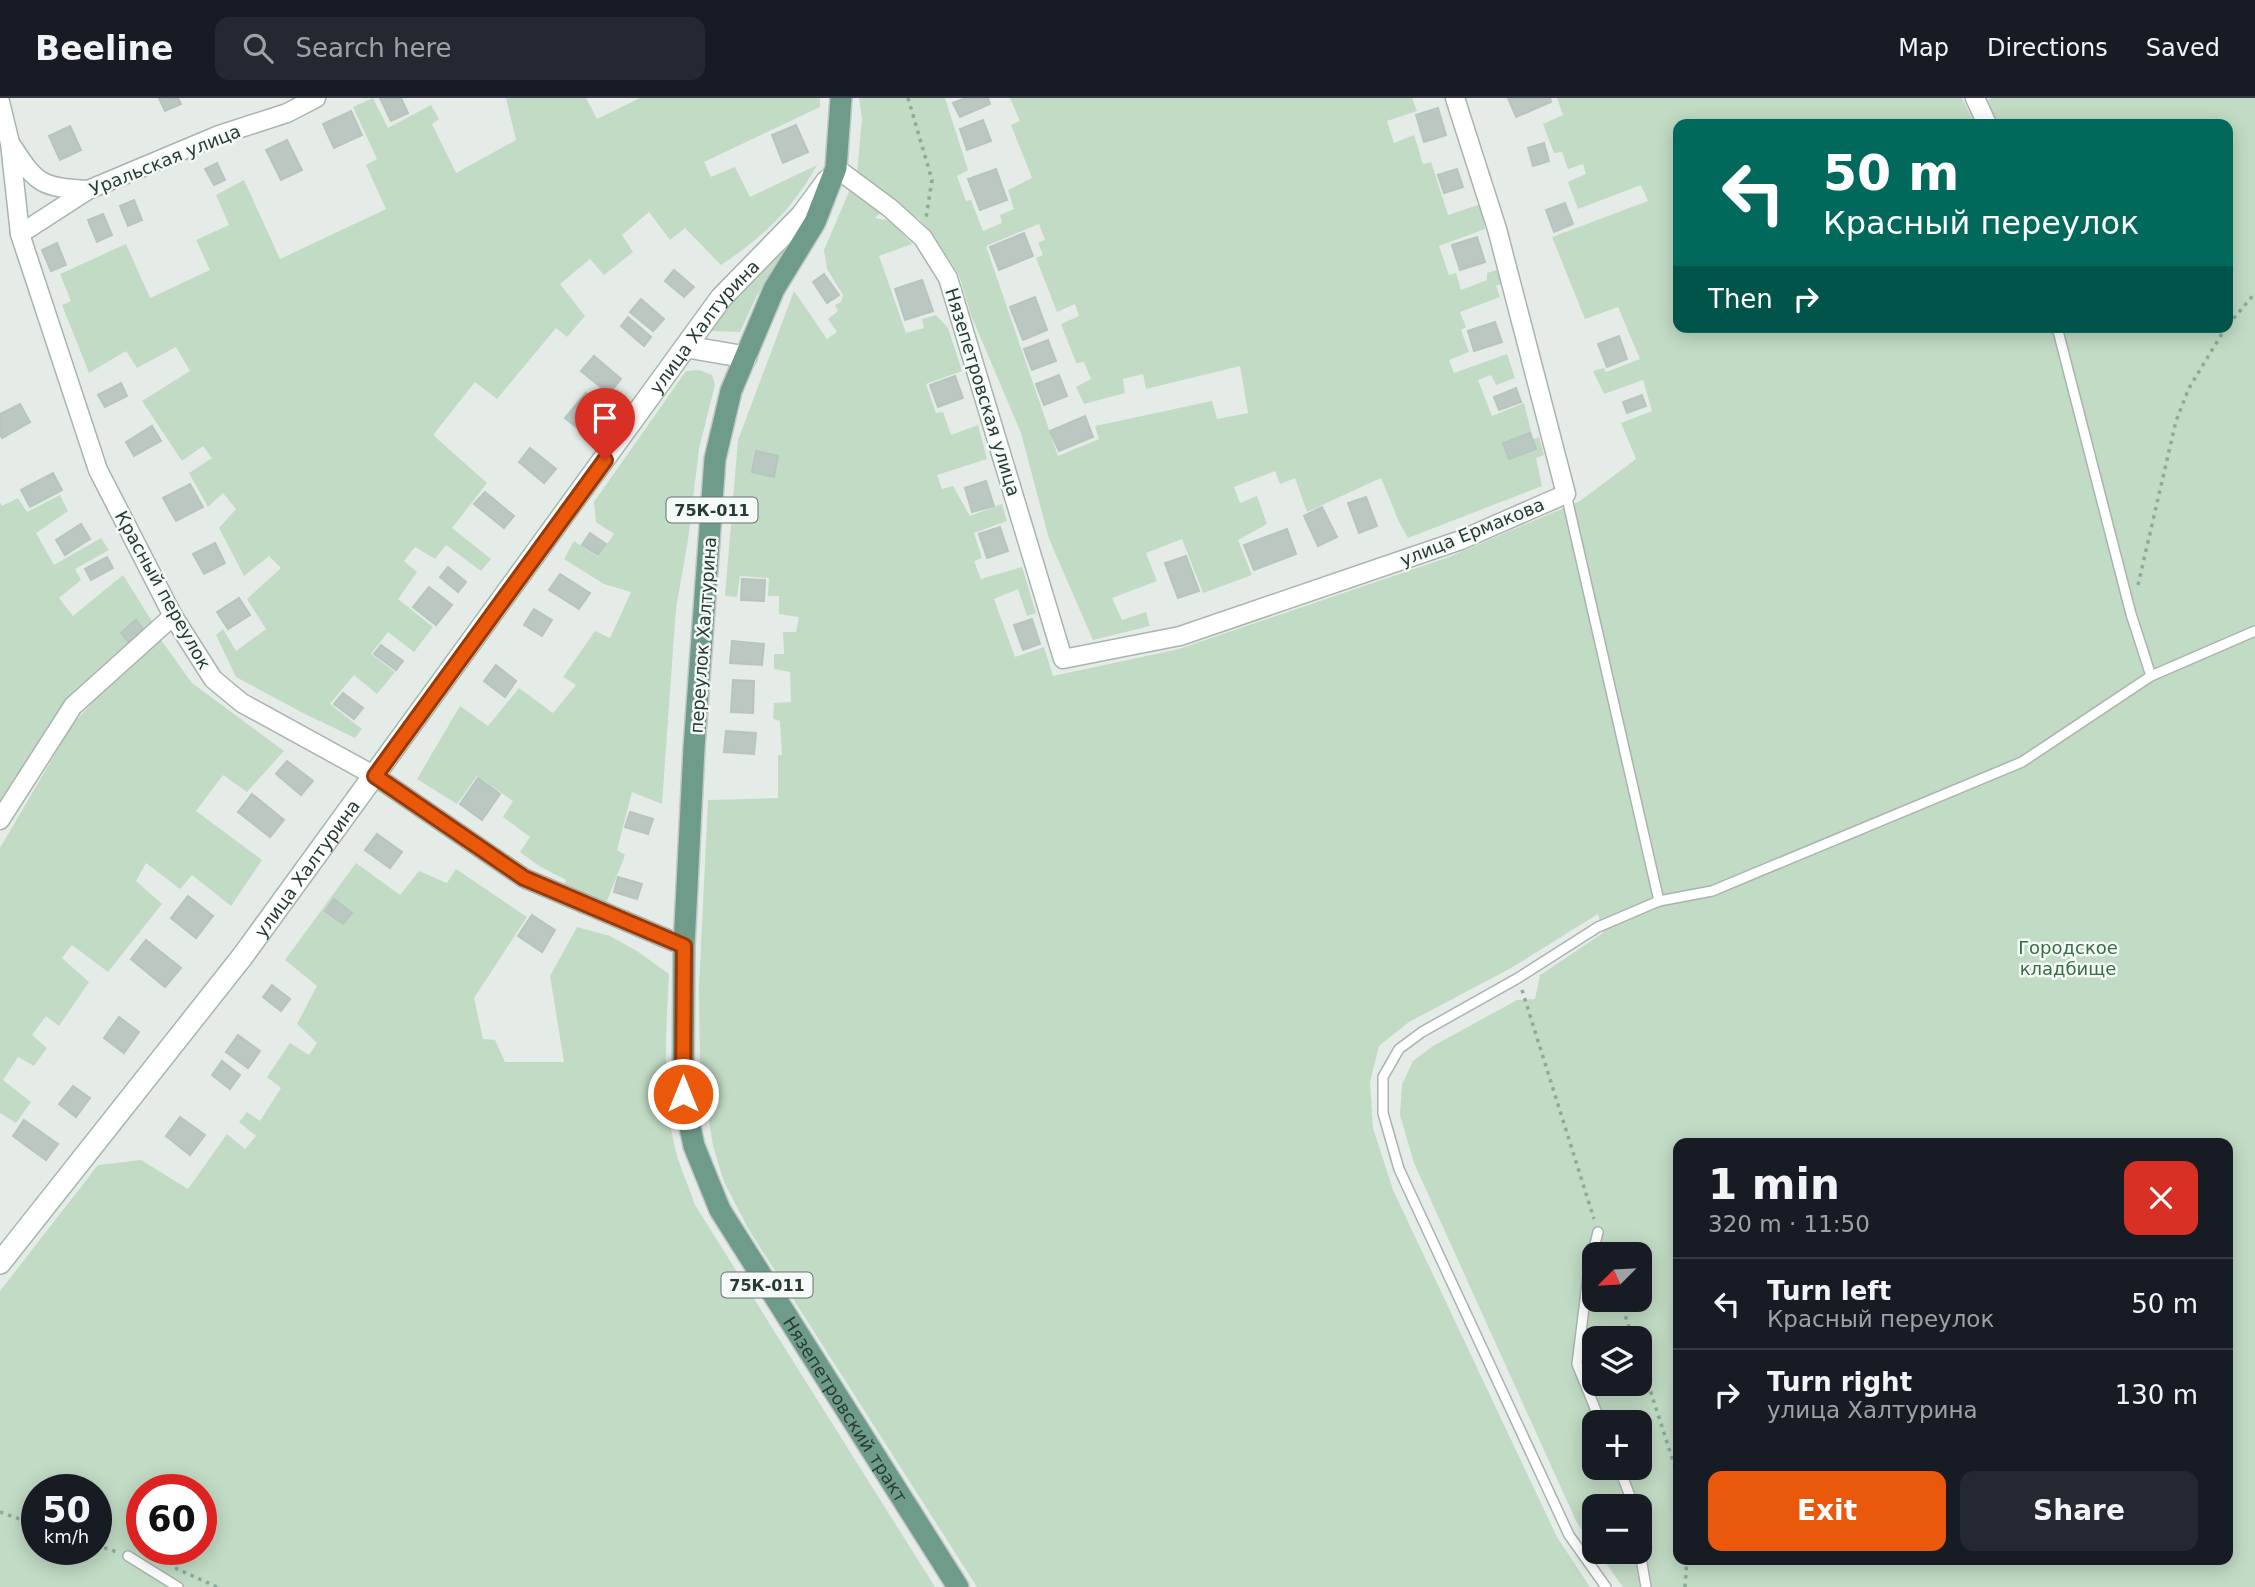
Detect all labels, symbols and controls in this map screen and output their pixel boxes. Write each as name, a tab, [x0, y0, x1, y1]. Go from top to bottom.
search box	[215, 17, 705, 80]
text: Beeline	[35, 29, 173, 68]
icon: search	[239, 29, 277, 67]
text: Search here	[295, 33, 452, 63]
text: Map	[1898, 34, 1949, 62]
text: Directions	[1987, 34, 2108, 62]
text: Saved	[2146, 34, 2220, 62]
street label: Уральская улица	[86, 120, 244, 200]
text: 50 m	[1823, 145, 1959, 202]
icon: left	[1708, 147, 1799, 238]
text: Красный переулок	[1823, 204, 2139, 242]
street label: улица Халтурина	[645, 255, 763, 397]
icon: right	[1787, 280, 1825, 318]
text: Then	[1708, 284, 1773, 314]
street label: Нязепетровская улица	[941, 285, 1025, 499]
pin	[575, 388, 635, 460]
icon: arrive	[586, 399, 624, 437]
street label: улица Ермакова	[1397, 493, 1547, 571]
road number: 75К-011	[666, 498, 758, 522]
street label: Красный переулок	[111, 507, 215, 673]
street label: переулок Халтурина	[686, 536, 720, 734]
street label: улица Халтурина	[250, 795, 364, 941]
park label: Городское кладбище	[2018, 937, 2118, 979]
position arrow	[646, 1057, 720, 1131]
text: 1 min	[1708, 1160, 1840, 1209]
button: close	[2124, 1161, 2198, 1235]
text: 320 m · 11:50	[1708, 1211, 1870, 1237]
north arrow	[1582, 1242, 1652, 1312]
map controls	[1582, 1242, 1652, 1564]
road number: 75К-011	[722, 1273, 812, 1298]
text: Turn left	[1767, 1276, 1891, 1306]
icon: left	[1708, 1285, 1746, 1323]
text: 50 m	[2131, 1289, 2198, 1319]
text: Красный переулок	[1767, 1306, 1994, 1332]
street label: Нязепетровский тракт	[779, 1312, 912, 1506]
button: layers	[1582, 1326, 1652, 1396]
text: Turn right	[1767, 1367, 1912, 1397]
icon: right	[1708, 1376, 1746, 1414]
text: 130 m	[2115, 1380, 2198, 1410]
text: улица Халтурина	[1767, 1397, 1978, 1423]
button: +	[1582, 1410, 1652, 1480]
button: Exit	[1708, 1471, 1946, 1551]
button: Share	[1960, 1471, 2198, 1551]
speed limit sign: 60	[126, 1474, 217, 1565]
text: 50	[42, 1490, 91, 1530]
button: −	[1582, 1494, 1652, 1564]
text: km/h	[44, 1526, 89, 1547]

